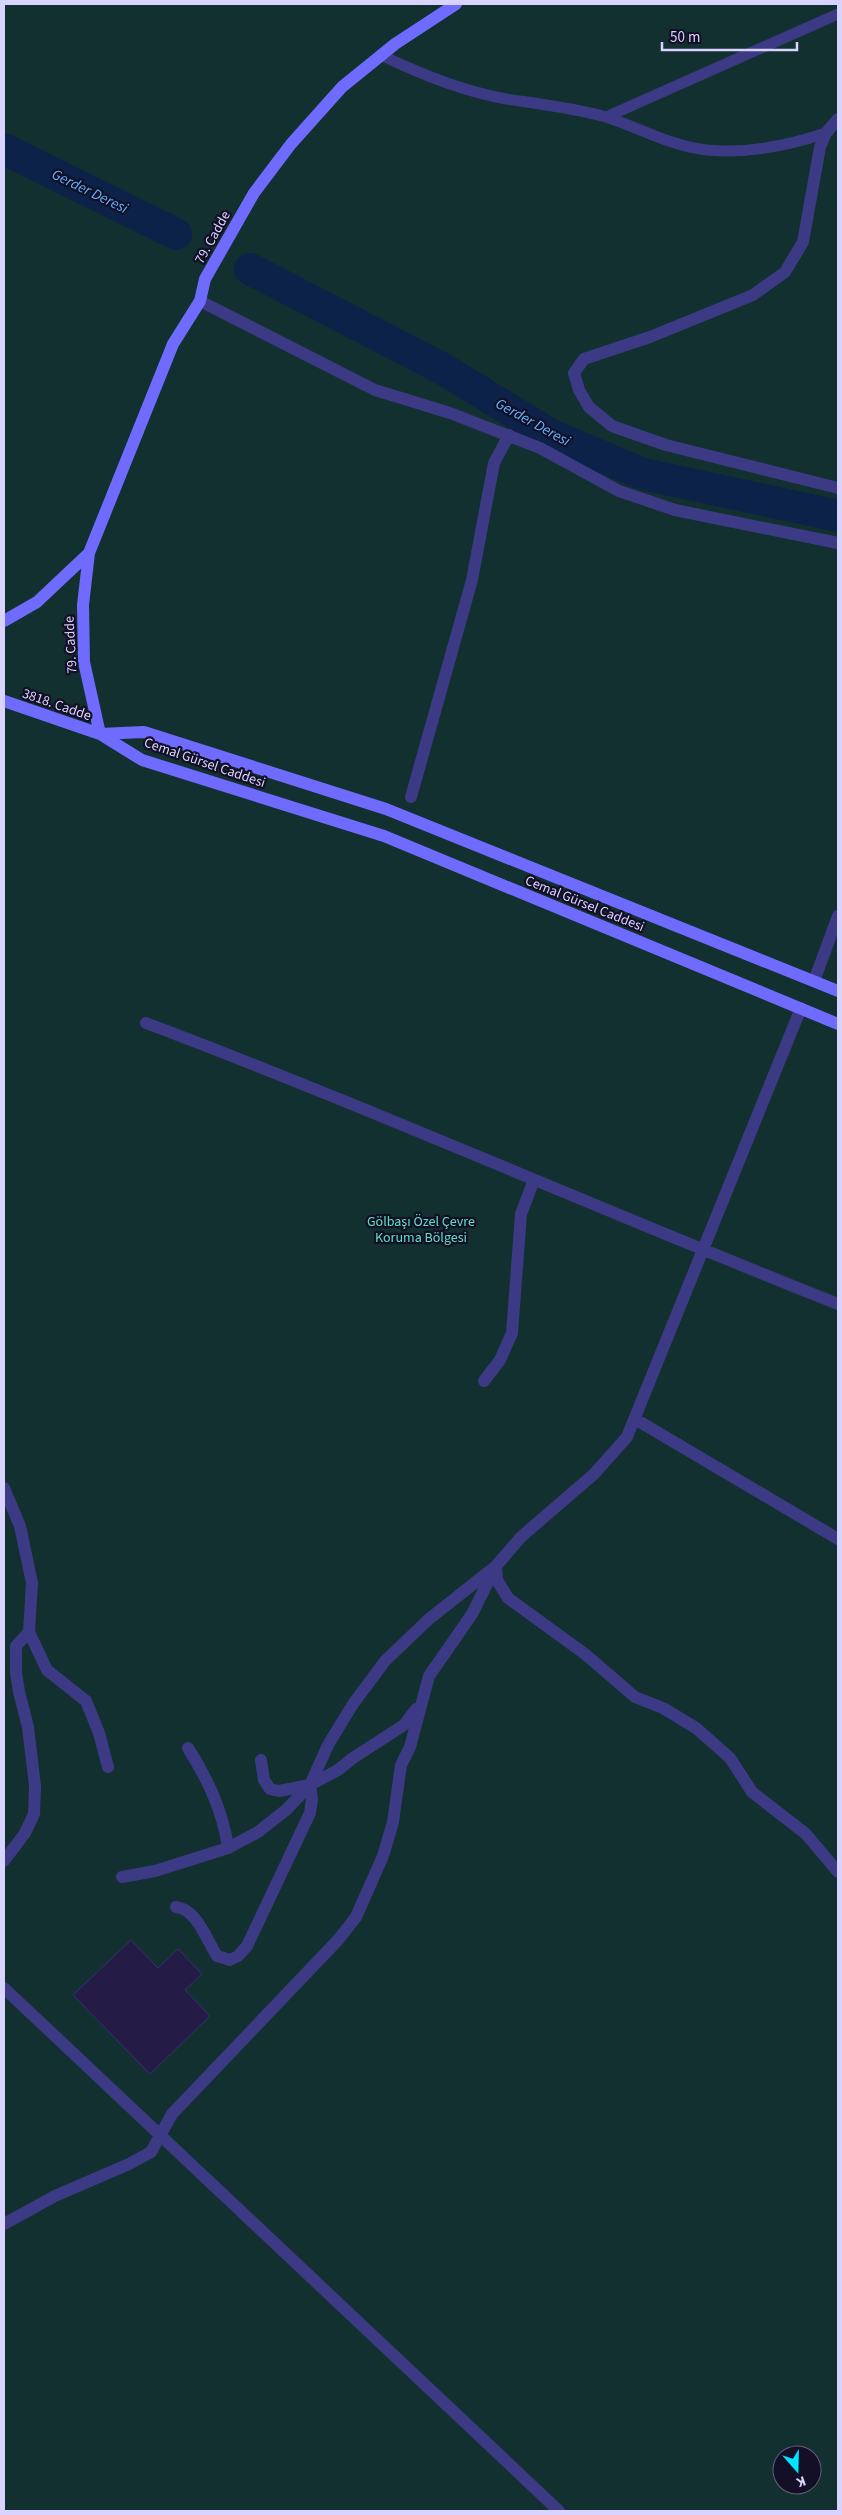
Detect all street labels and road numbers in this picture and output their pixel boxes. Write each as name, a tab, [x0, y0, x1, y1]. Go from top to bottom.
street label: 79. Cadde	[190, 207, 236, 268]
street label: 79. Cadde	[59, 616, 82, 674]
street label: 3818. Cadde	[20, 684, 94, 726]
street label: Cemal Gürsel Caddesi	[141, 733, 268, 793]
street label: Cemal Gürsel Caddesi	[522, 871, 647, 937]

